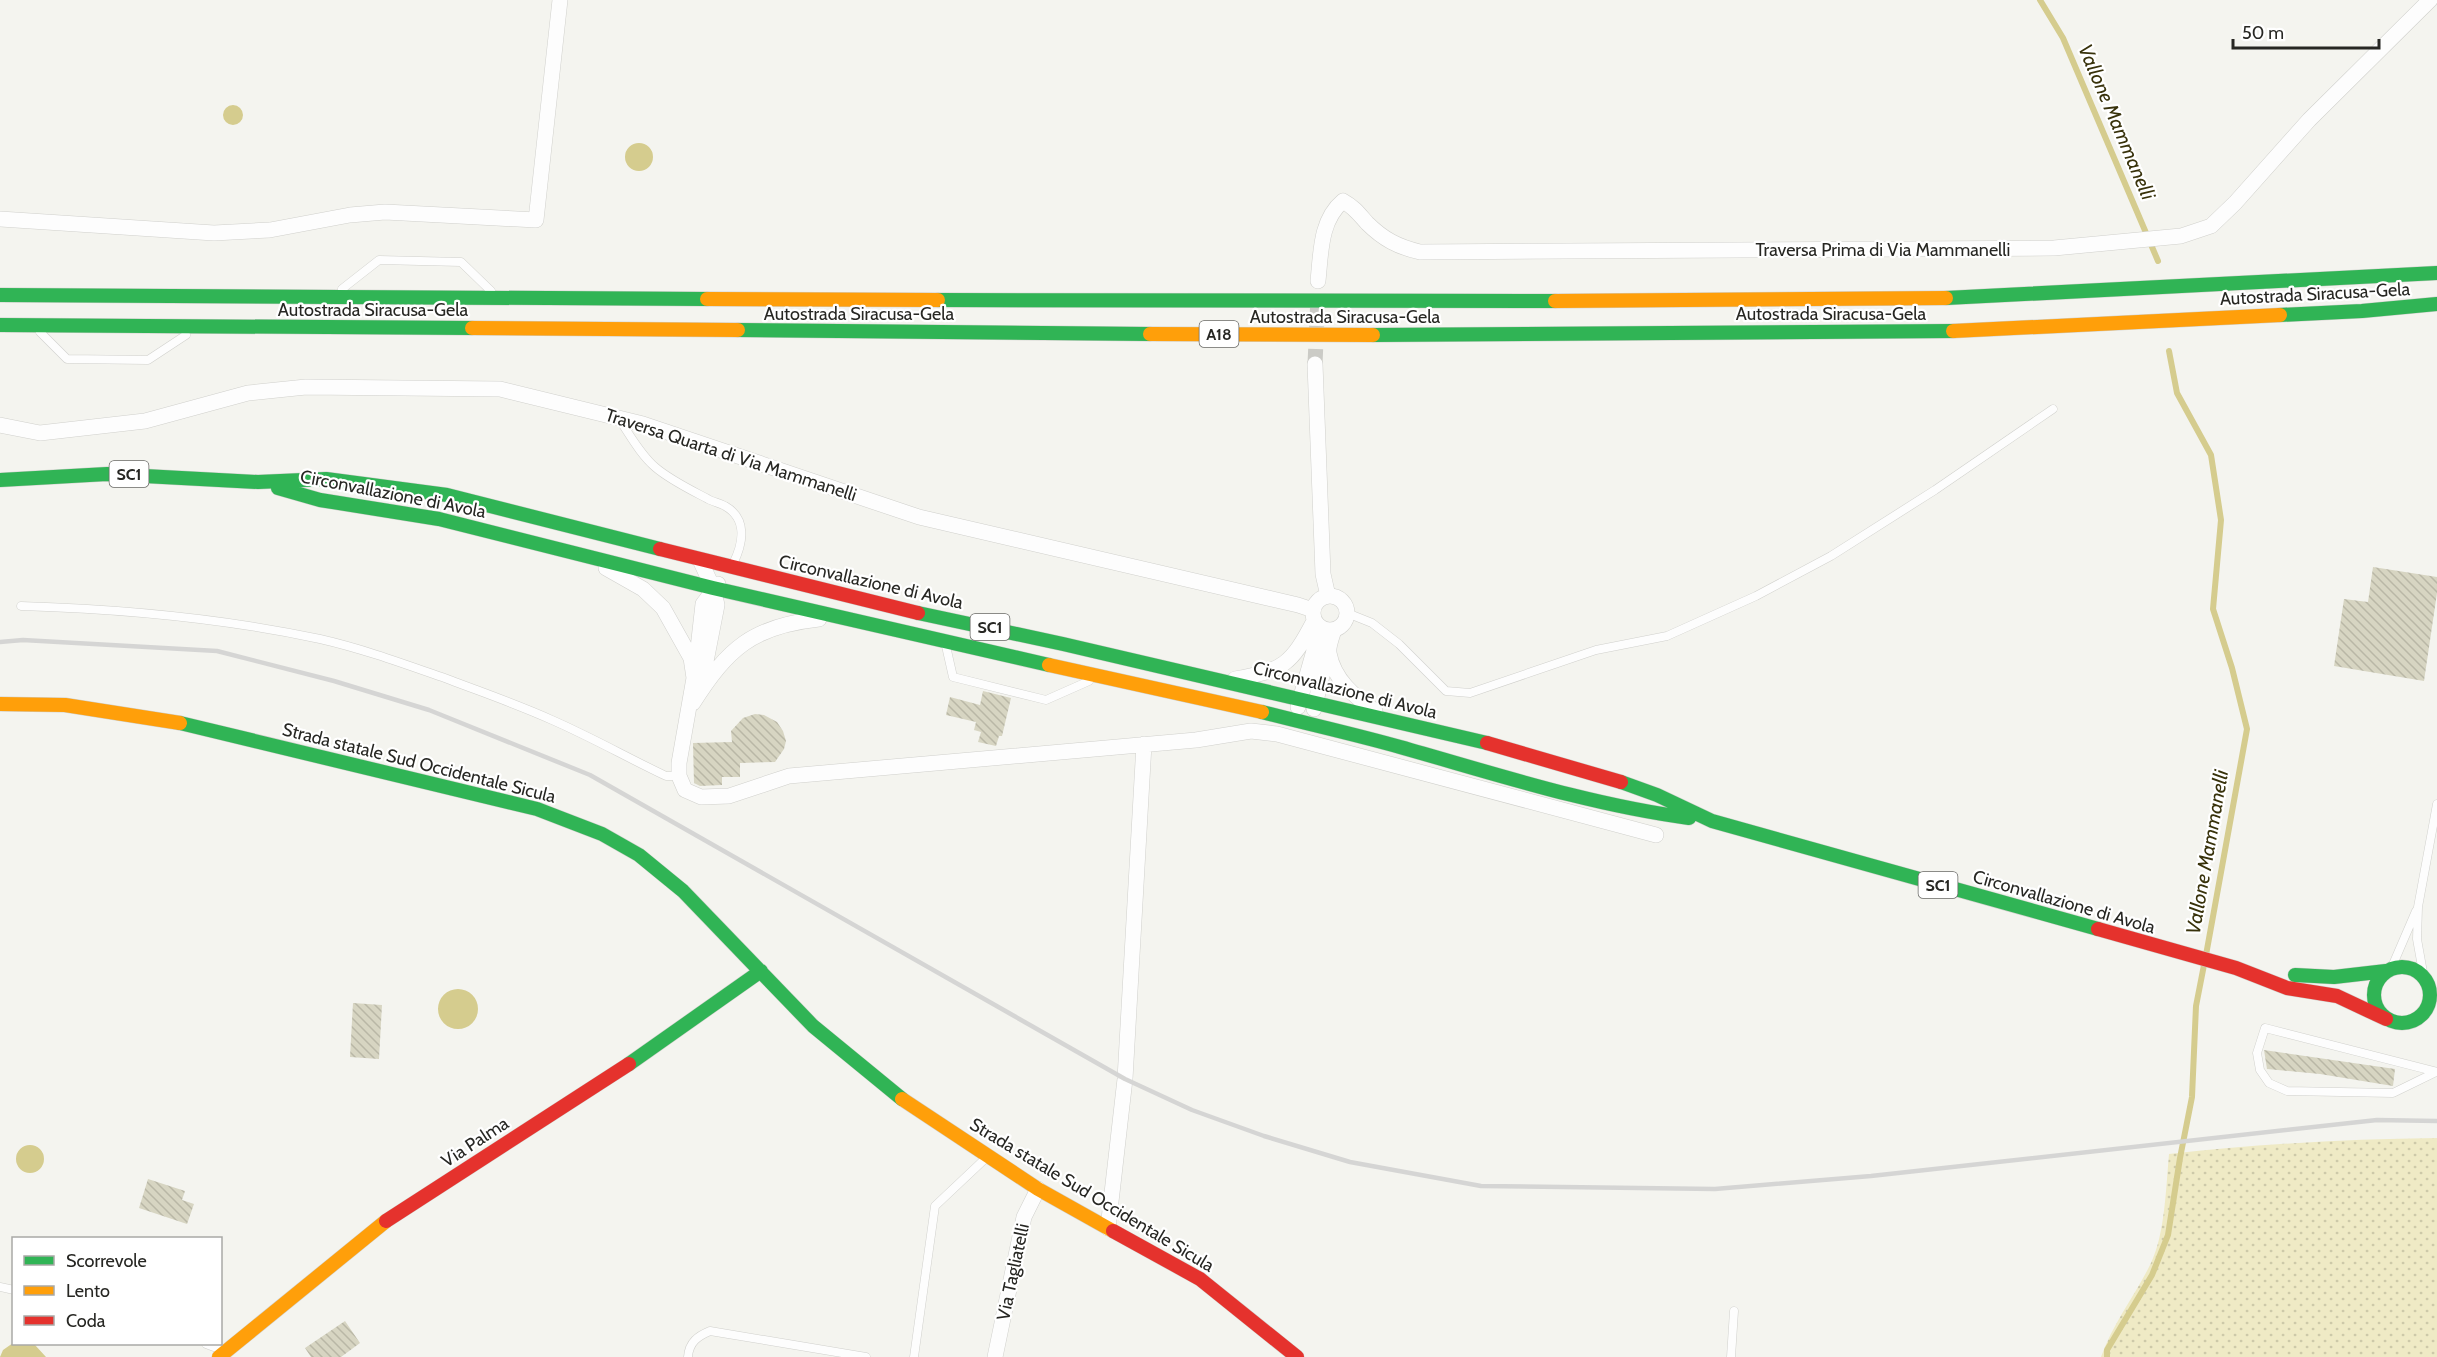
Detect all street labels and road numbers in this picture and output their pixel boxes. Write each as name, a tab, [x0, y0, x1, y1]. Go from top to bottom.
street label: Traversa Prima di Via Mammanelli	[1756, 239, 2010, 261]
street label: Autostrada Siracusa-Gela	[2219, 278, 2411, 310]
street label: Autostrada Siracusa-Gela	[278, 299, 469, 321]
street label: Autostrada Siracusa-Gela	[764, 303, 955, 325]
street label: Autostrada Siracusa-Gela	[1736, 303, 1927, 325]
street label: Autostrada Siracusa-Gela	[1250, 306, 1441, 328]
road number: A18	[1200, 321, 1238, 347]
street label: Traversa Quarta di Via Mammanelli	[603, 404, 859, 506]
road number: SC1	[110, 461, 148, 487]
street label: Circonvallazione di Avola	[298, 465, 488, 523]
street label: Circonvallazione di Avola	[777, 550, 966, 614]
road number: SC1	[970, 614, 1010, 640]
street label: Circonvallazione di Avola	[1251, 657, 1439, 724]
street label: Strada statale Sud Occidentale Sicula	[280, 718, 558, 808]
street label: Circonvallazione di Avola	[1970, 865, 2158, 939]
road number: SC1	[1918, 872, 1958, 898]
street label: Via Palma	[437, 1112, 513, 1172]
street label: Strada statale Sud Occidentale Sicula	[966, 1113, 1218, 1277]
street label: Via Tagliatelli	[992, 1222, 1034, 1322]

